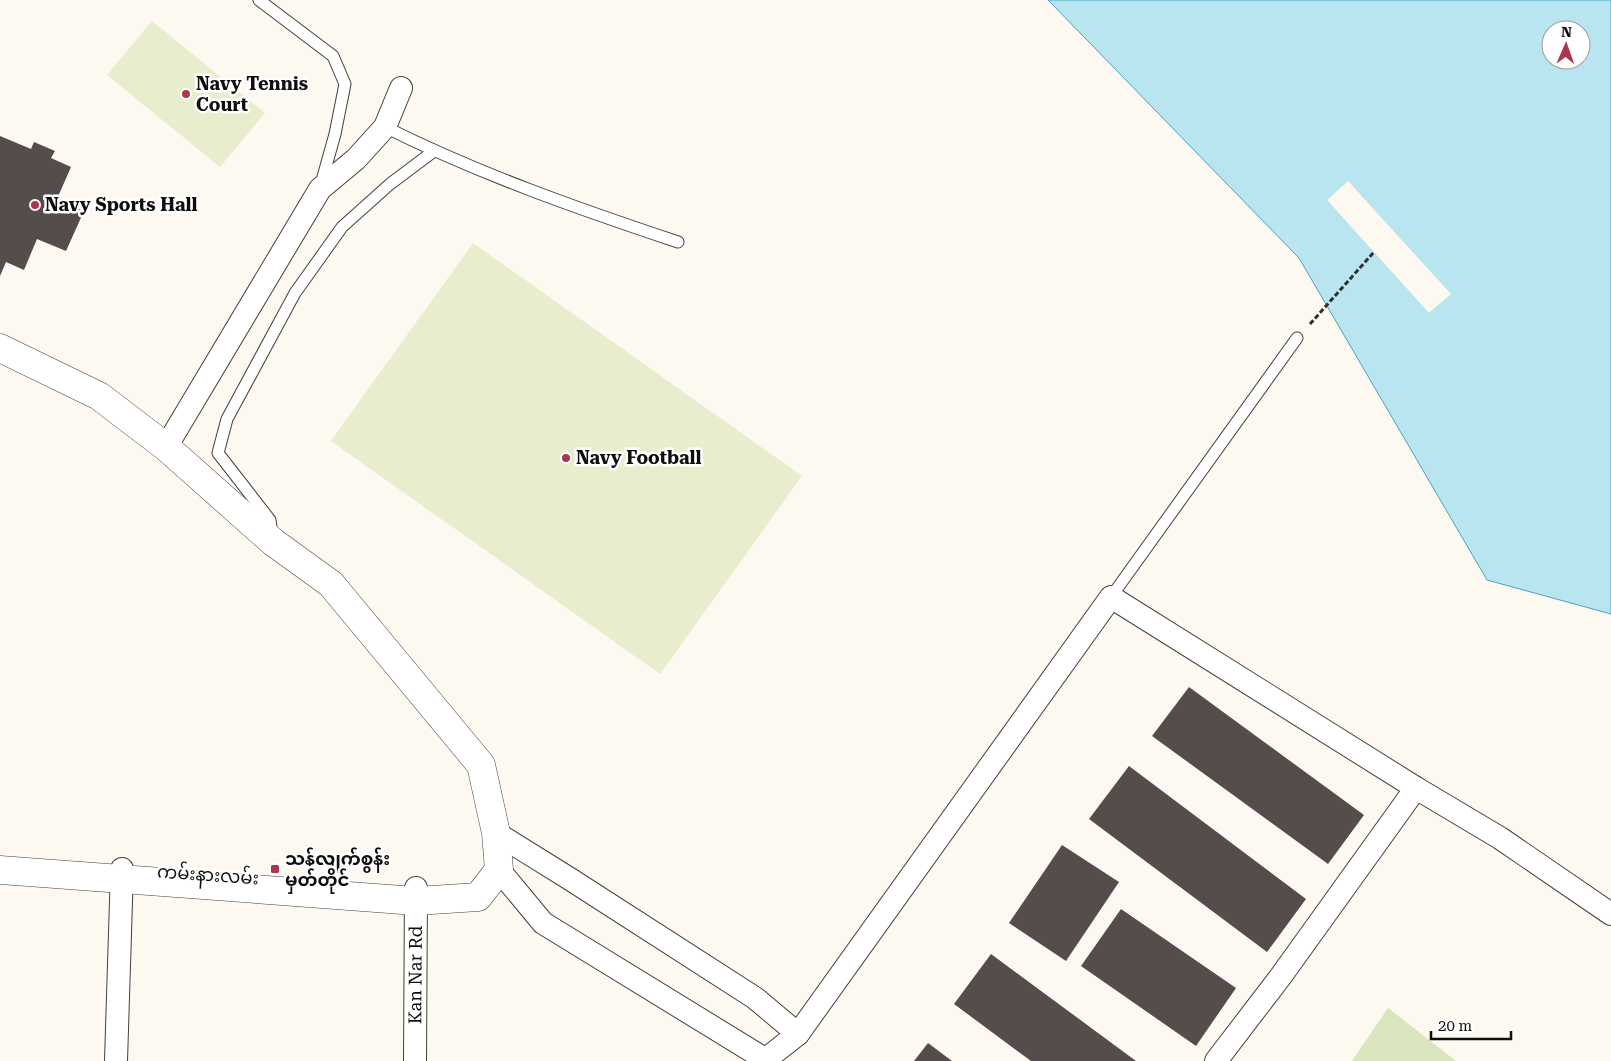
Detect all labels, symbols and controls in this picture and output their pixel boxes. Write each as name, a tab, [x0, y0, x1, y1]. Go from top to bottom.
north arrow	[1541, 20, 1591, 70]
text: N	[1561, 24, 1572, 40]
place label: Navy Tennis Court	[196, 73, 308, 115]
marker: Navy Tennis Court	[180, 88, 192, 100]
place label: Navy Sports Hall	[45, 194, 198, 215]
marker: Navy Sports Hall	[29, 199, 41, 211]
place label: Navy Football	[576, 447, 701, 468]
marker: Navy Football	[560, 452, 572, 464]
place label: သန်လျက်စွန်း မှတ်တိုင်	[285, 847, 390, 894]
street label: ကမ်းနားလမ်း	[156, 858, 260, 894]
marker: သန်လျက်စွန်း မှတ်တိုင်	[269, 863, 281, 875]
street label: Kan Nar Rd	[404, 925, 426, 1024]
scale bar	[1431, 1008, 1511, 1040]
text: 20 m	[1438, 1017, 1473, 1035]

